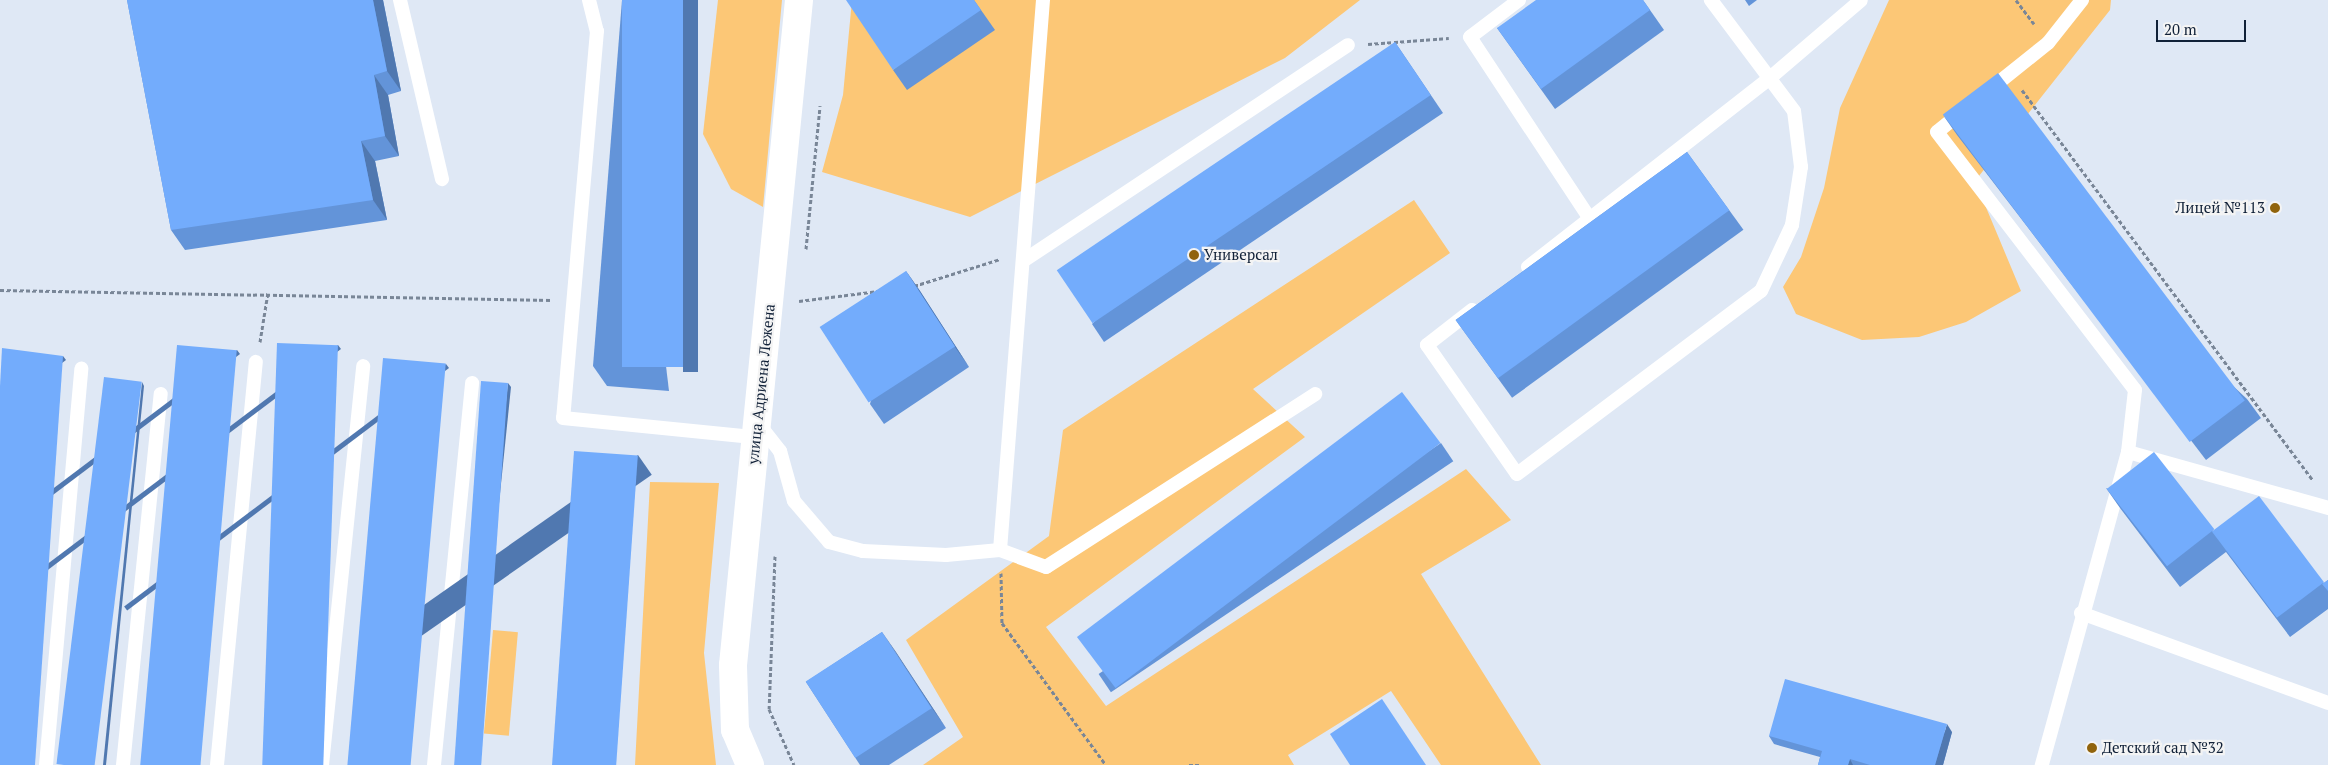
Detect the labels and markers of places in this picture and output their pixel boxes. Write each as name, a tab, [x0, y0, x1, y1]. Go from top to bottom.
place label: Лицей №113	[2176, 199, 2265, 217]
marker: Лицей №113	[2269, 202, 2281, 214]
place label: Универсал	[1204, 246, 1278, 264]
marker: Универсал	[1188, 249, 1200, 261]
place label: Детский сад №32	[2102, 739, 2224, 757]
marker: Детский сад №32	[2086, 742, 2098, 754]

